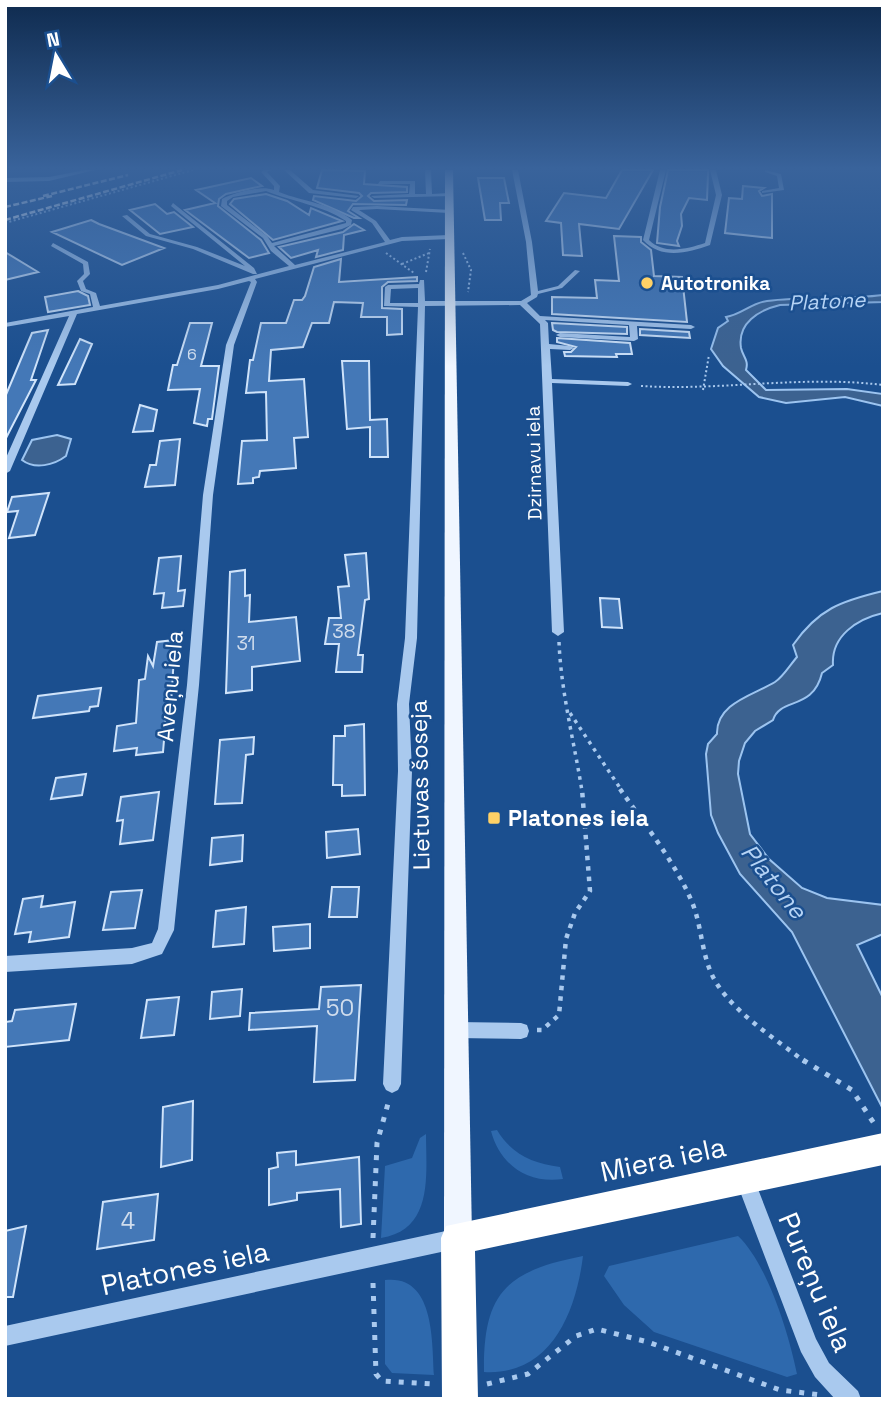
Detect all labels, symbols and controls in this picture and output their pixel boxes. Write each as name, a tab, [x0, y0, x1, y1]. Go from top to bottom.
north arrow	[21, 21, 91, 91]
text: N	[45, 26, 62, 53]
place label: Autotronika	[661, 271, 770, 296]
marker: Autotronika	[639, 275, 655, 291]
water label: Platone	[788, 285, 868, 316]
house number: 6	[187, 344, 197, 365]
street label: Dzirnavu iela	[521, 405, 547, 521]
house number: 38	[332, 619, 356, 644]
street label: Aveņu iela	[150, 629, 190, 743]
house number: 31	[236, 631, 256, 656]
street label: Lietuvas šoseja	[404, 700, 436, 870]
place label: Platones iela	[508, 803, 649, 833]
marker: Platones iela	[486, 810, 502, 826]
water label: Platone	[734, 837, 814, 925]
house number: 50	[326, 993, 354, 1023]
street label: Miera iela	[597, 1128, 729, 1190]
house number: 4	[121, 1206, 135, 1236]
street label: Pureņu iela	[770, 1207, 862, 1357]
street label: Platones iela	[98, 1233, 272, 1303]

